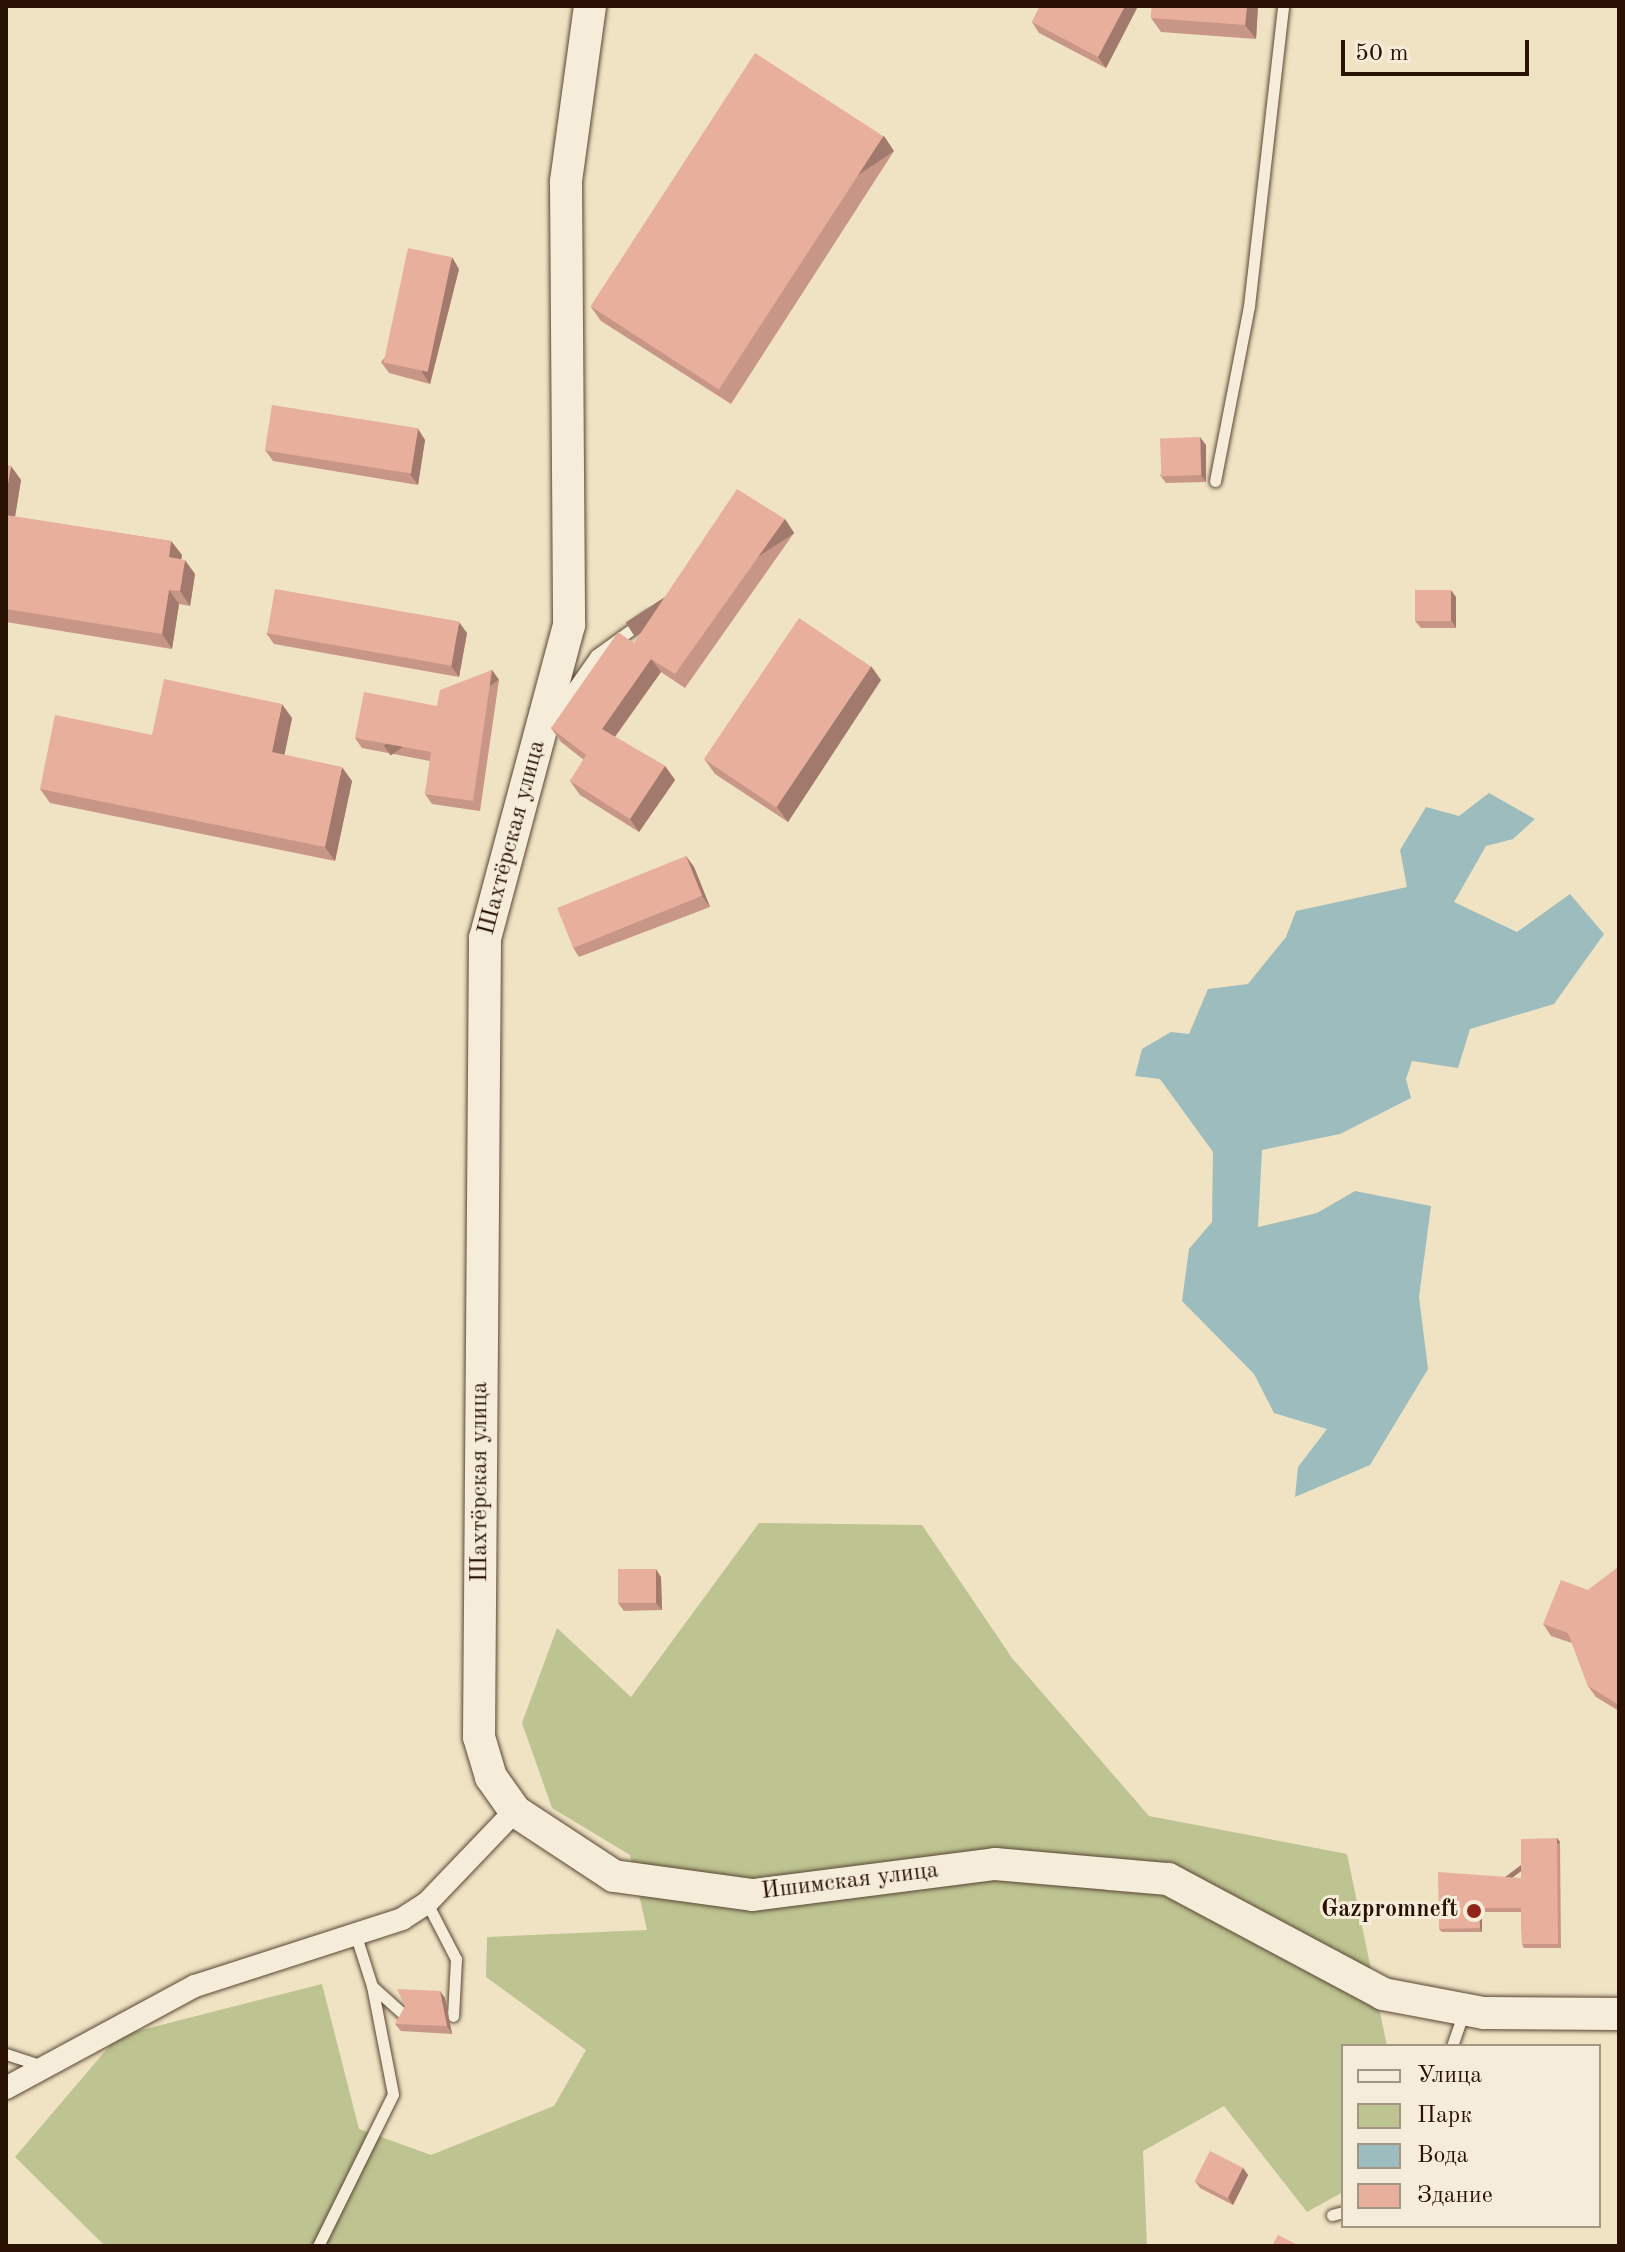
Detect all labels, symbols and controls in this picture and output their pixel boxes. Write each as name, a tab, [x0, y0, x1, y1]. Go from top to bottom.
scale bar	[1345, 24, 1533, 74]
text: 50 m	[1355, 42, 1409, 66]
street label: Шахтёрская улица	[473, 737, 553, 939]
street label: Шахтёрская улица	[467, 1382, 495, 1582]
street label: Ишимская улица	[760, 1857, 940, 1907]
place label: Gazpromneft	[1321, 1897, 1458, 1925]
marker: Gazpromneft	[1465, 1902, 1483, 1920]
legend	[1341, 2044, 1601, 2228]
text: Улица	[1417, 2064, 1482, 2088]
text: Парк	[1417, 2104, 1472, 2128]
text: Вода	[1417, 2144, 1468, 2168]
text: Здание	[1417, 2184, 1493, 2208]

